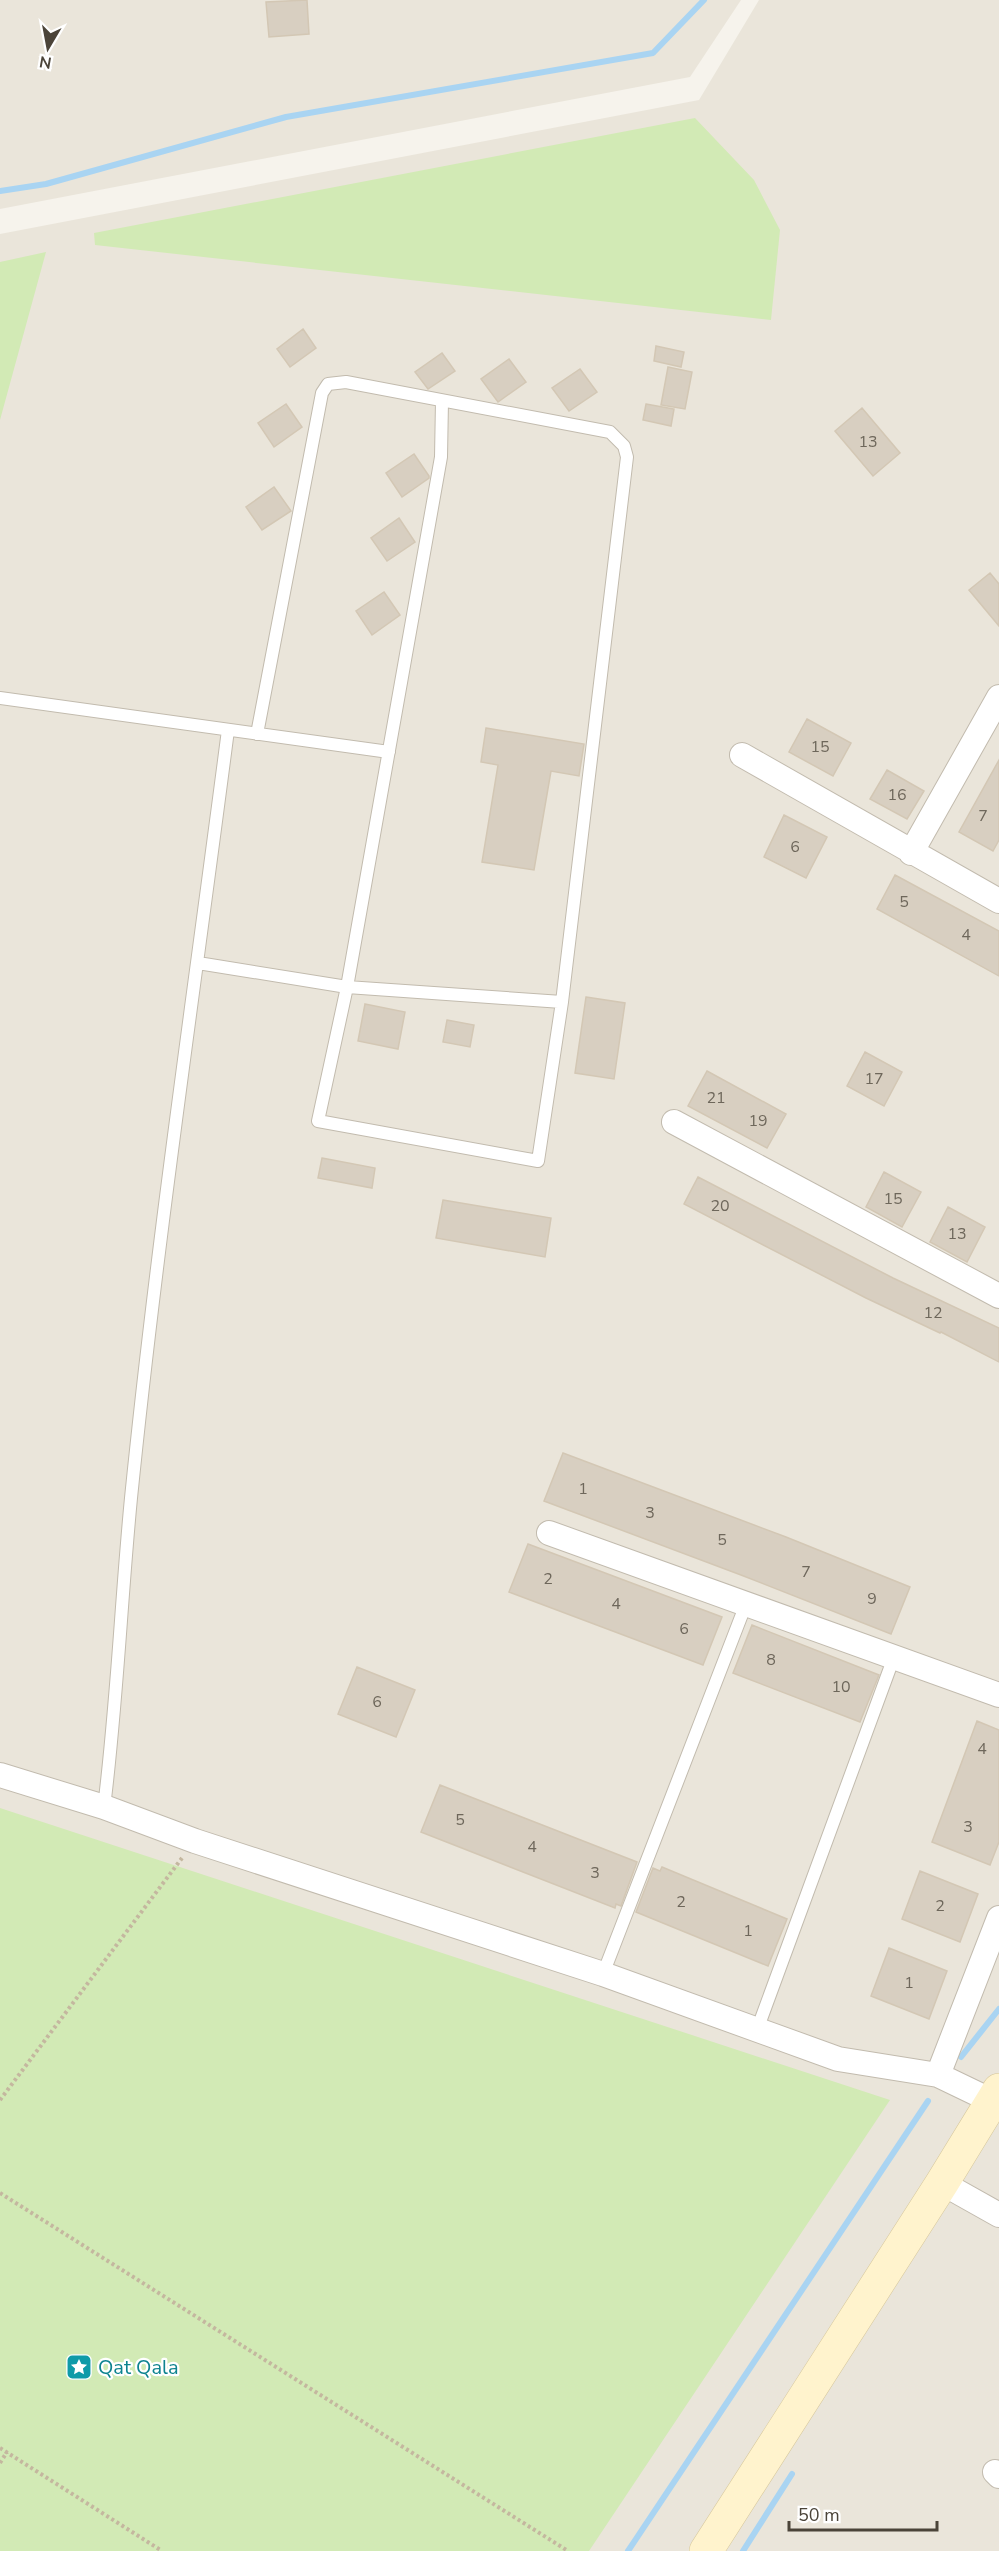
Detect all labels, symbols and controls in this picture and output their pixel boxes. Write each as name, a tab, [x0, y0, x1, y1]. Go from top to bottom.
north arrow	[18, 18, 78, 78]
text: N	[38, 50, 53, 74]
house number: 13	[858, 431, 878, 453]
house number: 15	[810, 736, 830, 758]
house number: 16	[887, 784, 907, 806]
house number: 7	[978, 805, 988, 827]
house number: 6	[790, 836, 800, 858]
house number: 5	[899, 891, 909, 913]
house number: 4	[961, 924, 971, 946]
house number: 17	[864, 1068, 884, 1090]
house number: 21	[706, 1087, 726, 1109]
house number: 19	[748, 1110, 768, 1132]
house number: 15	[883, 1188, 903, 1210]
house number: 20	[710, 1195, 730, 1217]
house number: 13	[947, 1223, 967, 1245]
house number: 12	[923, 1302, 943, 1324]
house number: 1	[578, 1478, 588, 1500]
house number: 3	[645, 1502, 655, 1524]
house number: 5	[717, 1529, 727, 1551]
house number: 7	[801, 1561, 811, 1583]
house number: 2	[543, 1568, 553, 1590]
house number: 9	[867, 1588, 877, 1610]
house number: 4	[611, 1593, 621, 1615]
house number: 6	[679, 1618, 689, 1640]
house number: 8	[766, 1649, 776, 1671]
house number: 10	[831, 1676, 851, 1698]
house number: 6	[372, 1691, 382, 1713]
house number: 4	[977, 1738, 987, 1760]
house number: 5	[455, 1809, 465, 1831]
house number: 3	[963, 1816, 973, 1838]
house number: 4	[527, 1836, 537, 1858]
house number: 3	[590, 1862, 600, 1884]
house number: 2	[676, 1891, 686, 1913]
house number: 2	[935, 1895, 945, 1917]
house number: 1	[743, 1920, 753, 1942]
house number: 1	[904, 1972, 914, 1994]
place icon: Qat Qala	[64, 2352, 94, 2382]
place label: Qat Qala	[98, 2354, 179, 2381]
scale bar	[789, 2494, 938, 2532]
text: 50 m	[798, 2503, 840, 2527]

